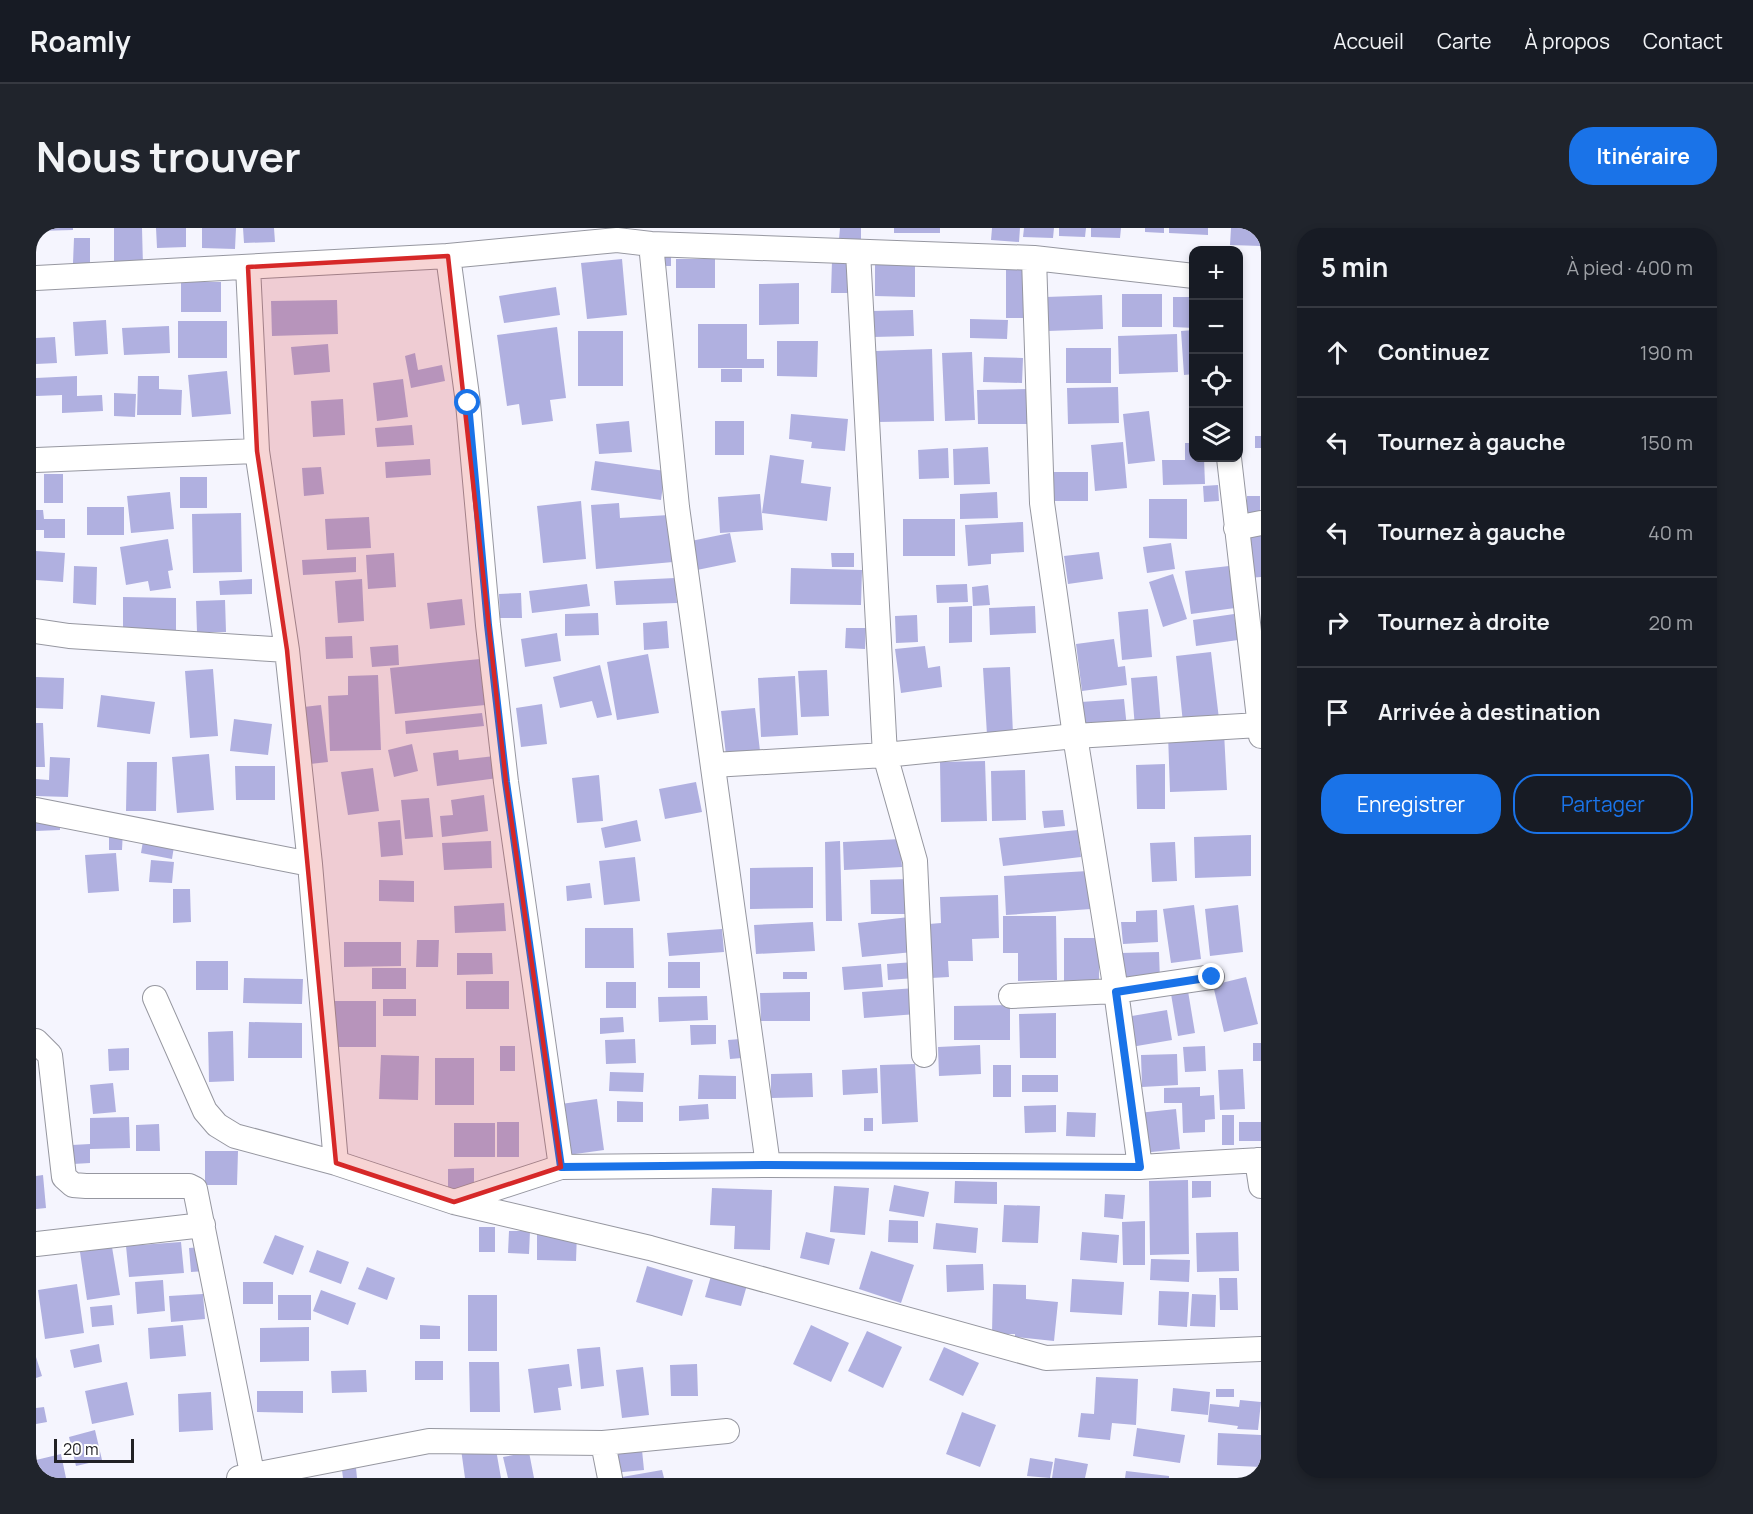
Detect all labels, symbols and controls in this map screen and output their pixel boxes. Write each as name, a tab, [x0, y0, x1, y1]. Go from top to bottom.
text: Roamly	[30, 22, 131, 60]
text: Accueil	[1333, 27, 1404, 55]
text: Carte	[1437, 27, 1491, 55]
text: À propos	[1524, 27, 1610, 55]
text: Contact	[1643, 27, 1723, 55]
text: Nous trouver	[36, 127, 301, 185]
button: Itinéraire	[1569, 127, 1717, 185]
map controls	[1189, 246, 1243, 462]
button: +	[1189, 246, 1243, 300]
text: 5 min	[1321, 249, 1388, 285]
text: À pied · 400 m	[1567, 254, 1693, 281]
button: −	[1189, 300, 1243, 354]
icon: ahead	[1321, 336, 1354, 369]
text: Continuez	[1378, 337, 1490, 367]
text: 190 m	[1640, 339, 1693, 366]
button: locate	[1189, 354, 1243, 408]
route start	[454, 389, 480, 415]
button: layers	[1189, 408, 1243, 462]
icon: left	[1321, 426, 1354, 459]
text: Tournez à gauche	[1378, 427, 1565, 457]
text: 150 m	[1640, 429, 1693, 456]
icon: left	[1321, 516, 1354, 549]
text: Tournez à gauche	[1378, 517, 1565, 547]
text: 40 m	[1648, 519, 1693, 546]
icon: right	[1321, 606, 1354, 639]
text: Tournez à droite	[1378, 607, 1550, 637]
text: 20 m	[1648, 609, 1693, 636]
icon: arrive	[1321, 696, 1354, 729]
text: Arrivée à destination	[1378, 697, 1601, 727]
button: Enregistrer	[1321, 774, 1501, 834]
button: Partager	[1513, 774, 1693, 834]
route end	[1198, 963, 1224, 989]
scale bar	[54, 1436, 134, 1464]
text: 20 m	[63, 1438, 99, 1460]

